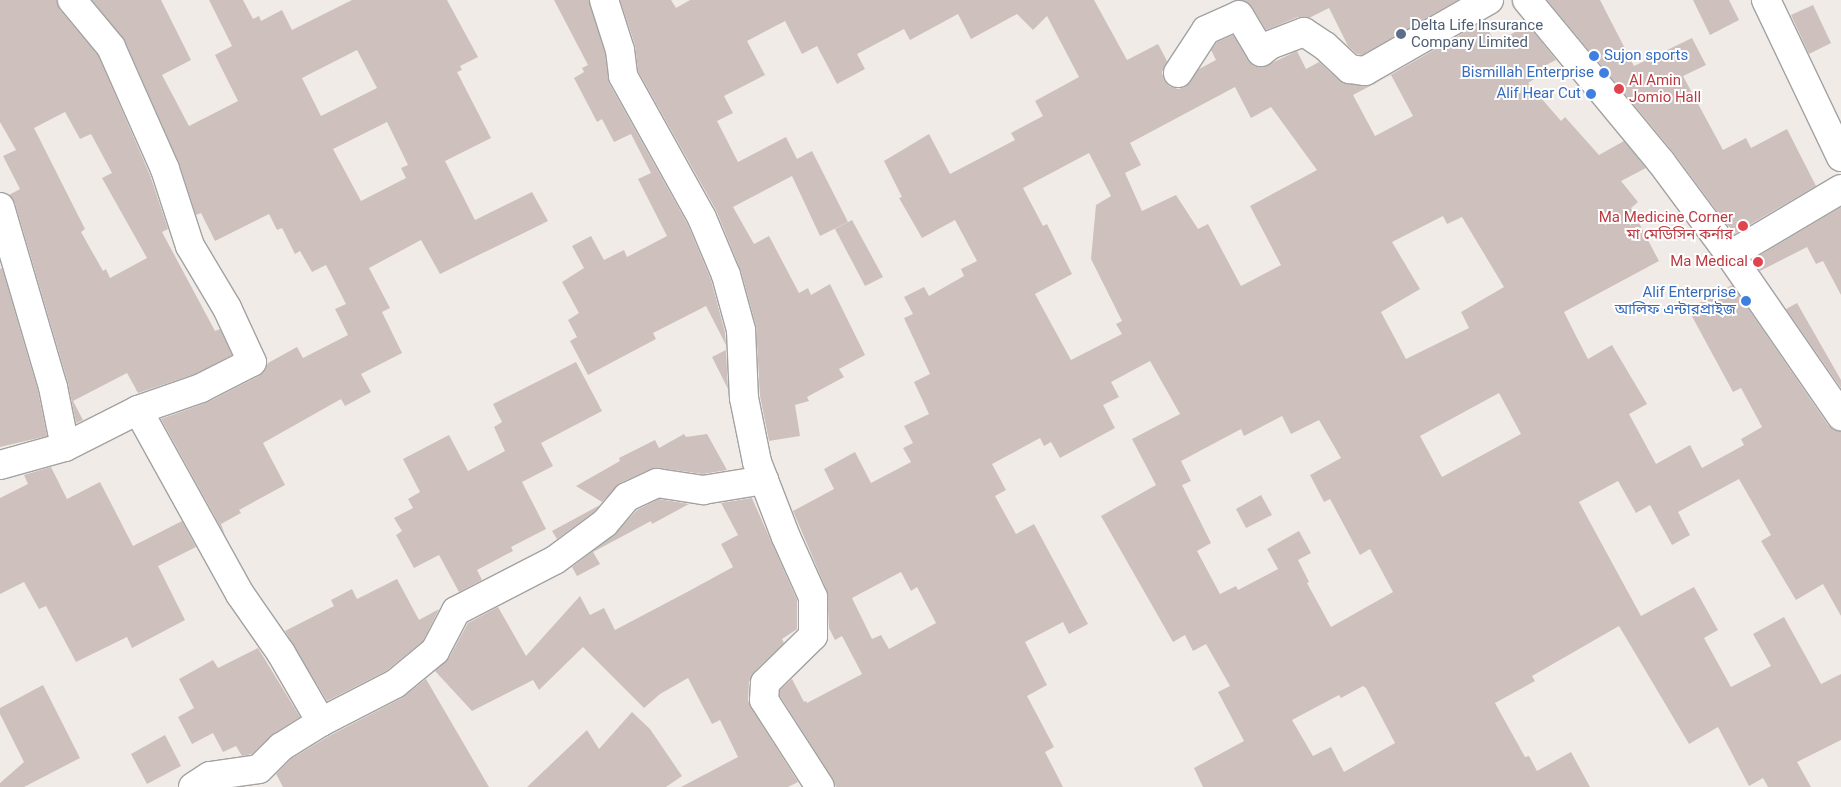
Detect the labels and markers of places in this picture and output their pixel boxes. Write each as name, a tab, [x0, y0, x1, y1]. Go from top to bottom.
place label: Delta Life Insurance Company Limited	[1411, 16, 1543, 51]
marker: Delta Life Insurance Company Limited	[1395, 28, 1407, 40]
place label: Sujon sports	[1604, 47, 1688, 65]
marker: Sujon sports	[1588, 50, 1600, 62]
place label: Bismillah Enterprise	[1461, 64, 1594, 82]
marker: Bismillah Enterprise	[1598, 67, 1610, 79]
place label: Al Amin Jomio Hall	[1629, 71, 1701, 106]
marker: Al Amin Jomio Hall	[1613, 83, 1625, 95]
place label: Alif Hear Cut	[1496, 85, 1581, 103]
marker: Alif Hear Cut	[1585, 88, 1597, 100]
place label: Ma Medicine Corner মা মেডিসিন কর্নার	[1599, 208, 1733, 243]
marker: Ma Medicine Corner মা মেডিসিন কর্নার	[1737, 220, 1749, 232]
place label: Ma Medical	[1670, 253, 1748, 271]
marker: Ma Medical	[1752, 256, 1764, 268]
place label: Alif Enterprise আলিফ এন্টারপ্রাইজ	[1615, 283, 1736, 318]
marker: Alif Enterprise আলিফ এন্টারপ্রাইজ	[1740, 295, 1752, 307]

